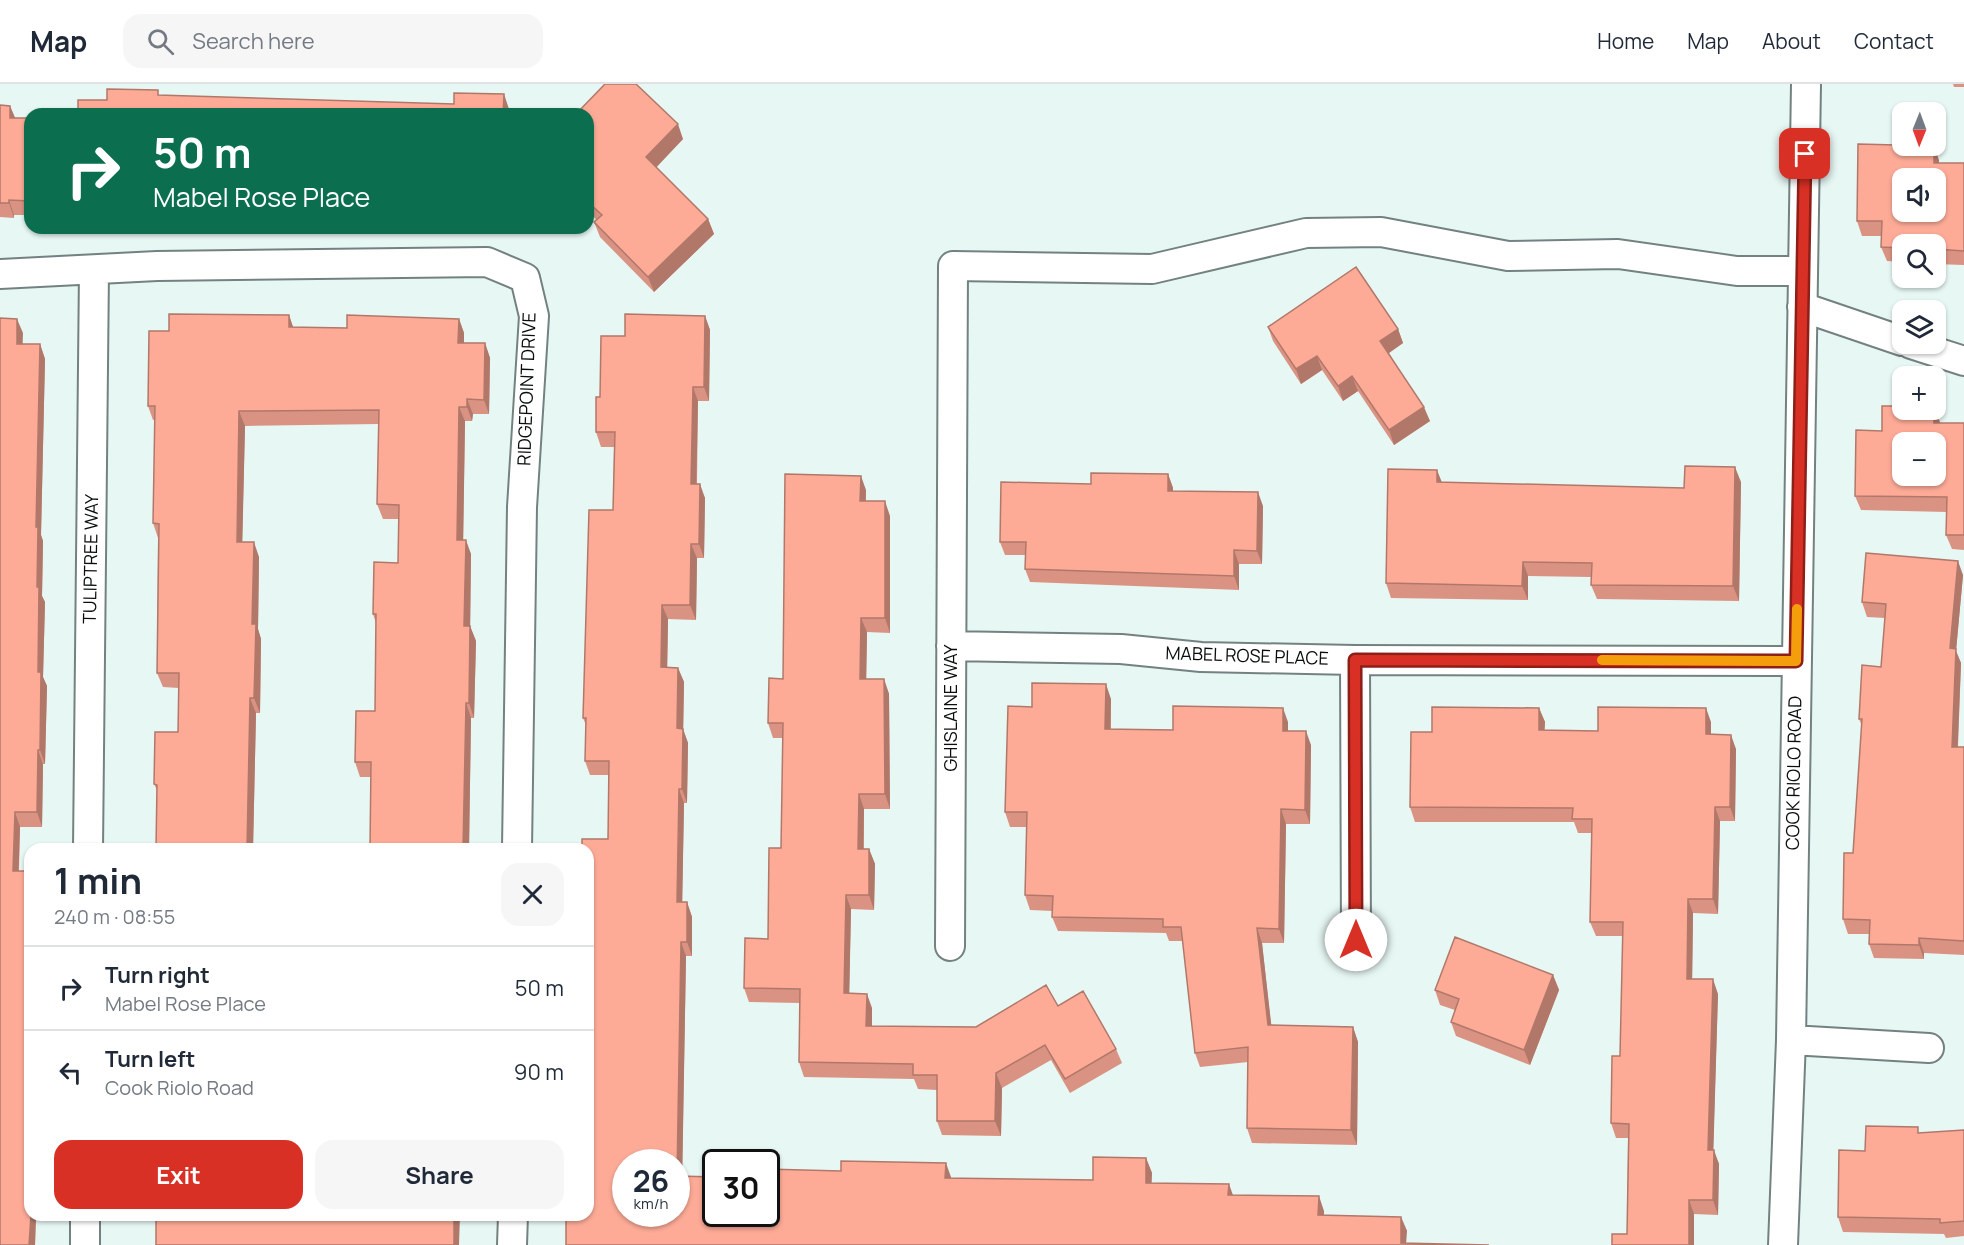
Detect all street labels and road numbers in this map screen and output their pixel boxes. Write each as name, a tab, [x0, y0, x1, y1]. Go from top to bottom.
street label: RIDGEPOINT DRIVE	[511, 312, 541, 466]
street label: TULIPTREE WAY	[77, 493, 103, 624]
street label: MABEL ROSE PLACE	[1165, 640, 1329, 670]
street label: GHISLAINE WAY	[938, 643, 962, 772]
street label: COOK RIOLO ROAD	[1780, 696, 1806, 850]

